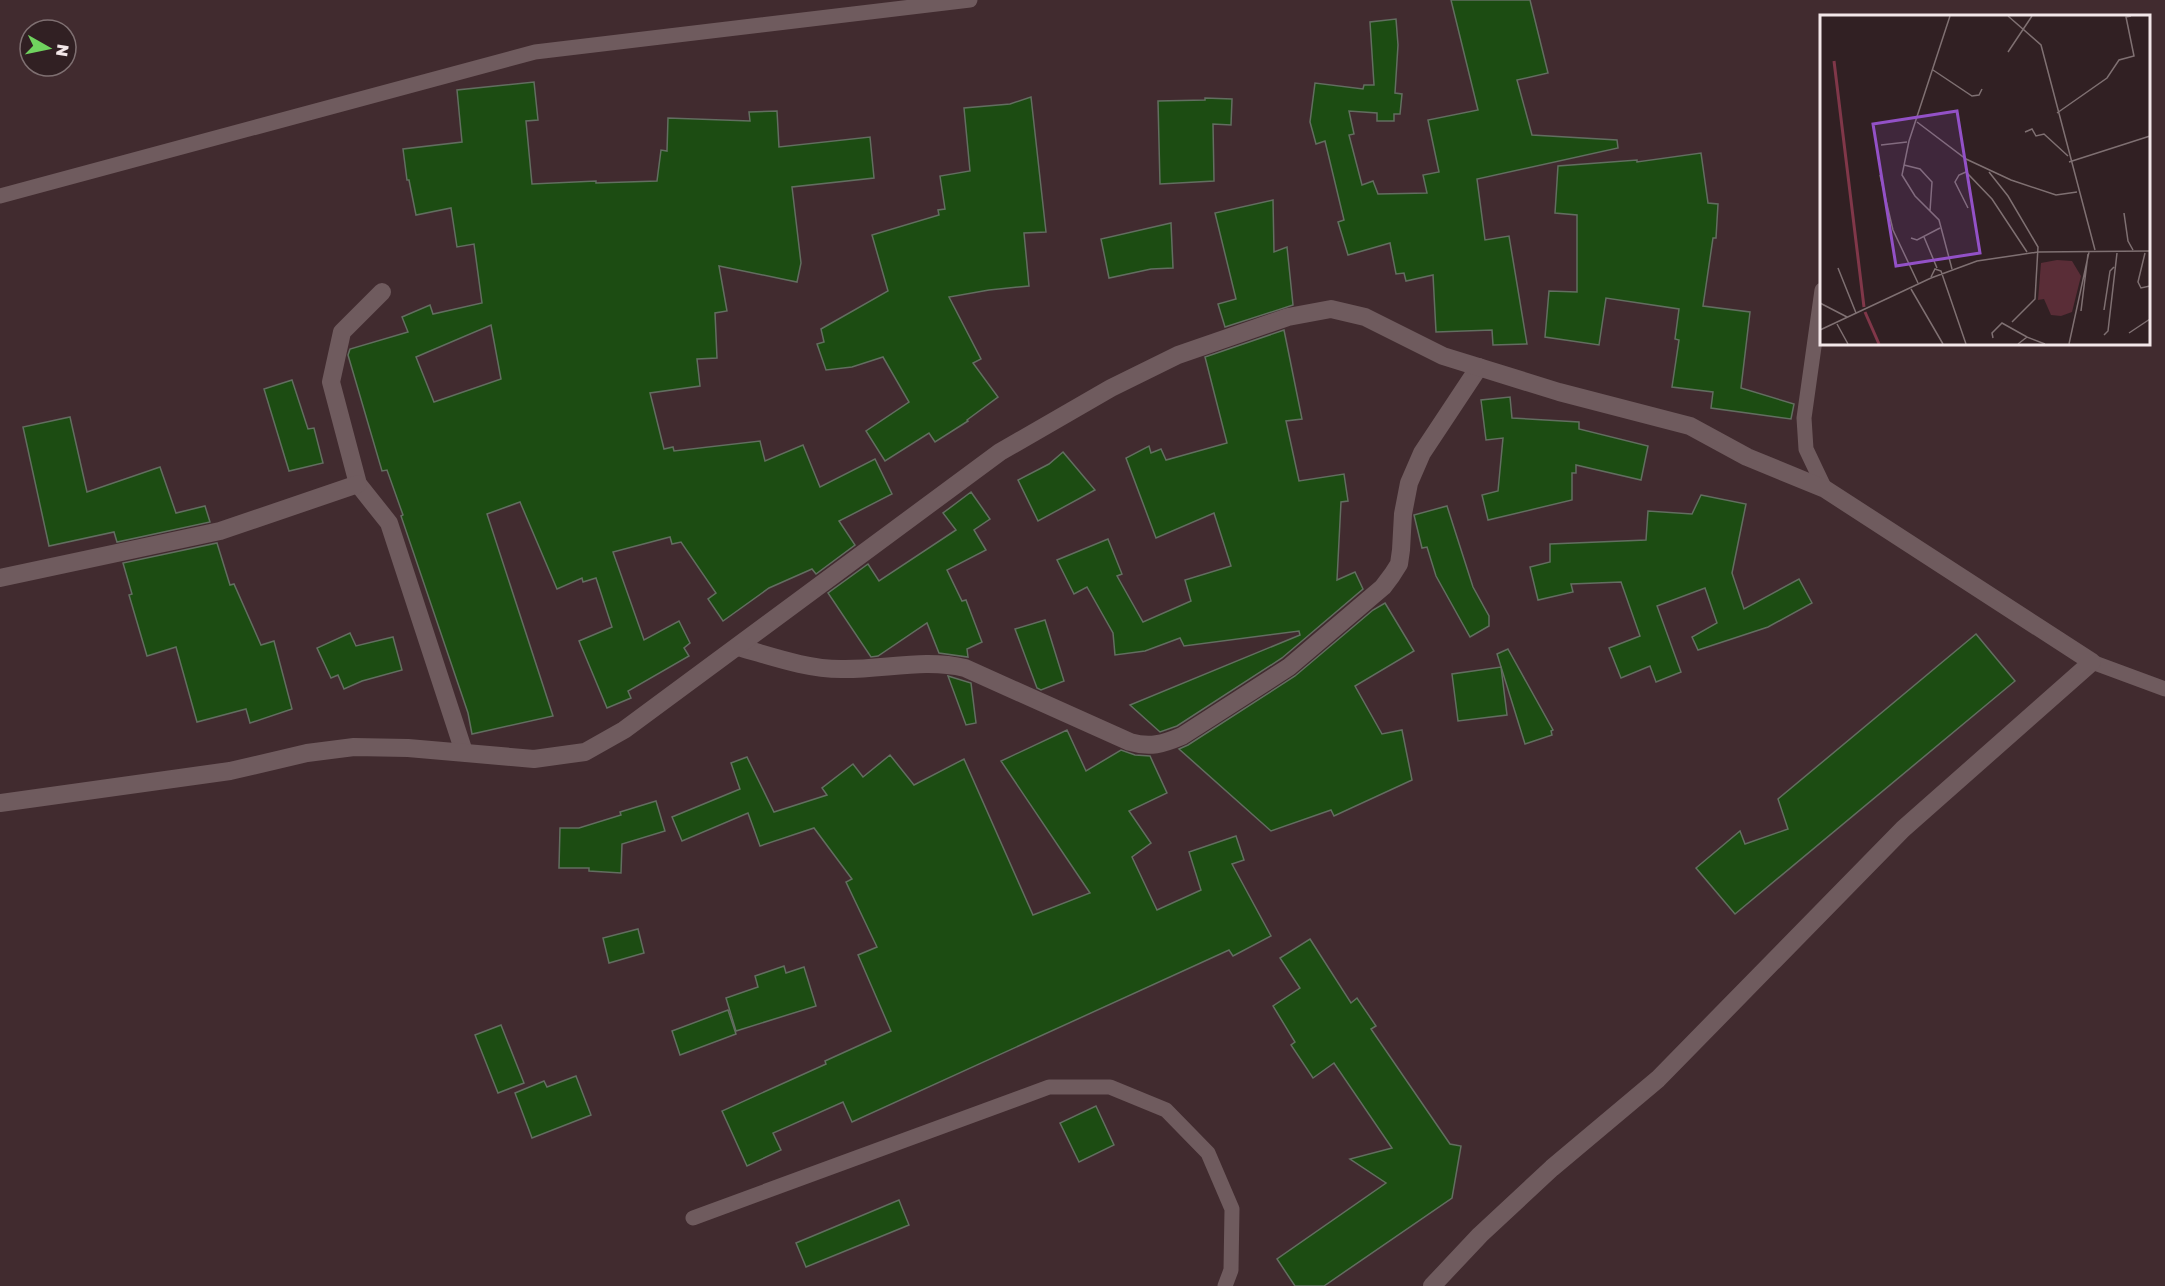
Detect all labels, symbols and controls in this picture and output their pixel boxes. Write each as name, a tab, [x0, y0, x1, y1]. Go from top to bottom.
inset map	[1820, 15, 2150, 345]
north arrow	[18, 18, 78, 78]
text: N	[52, 43, 74, 58]

